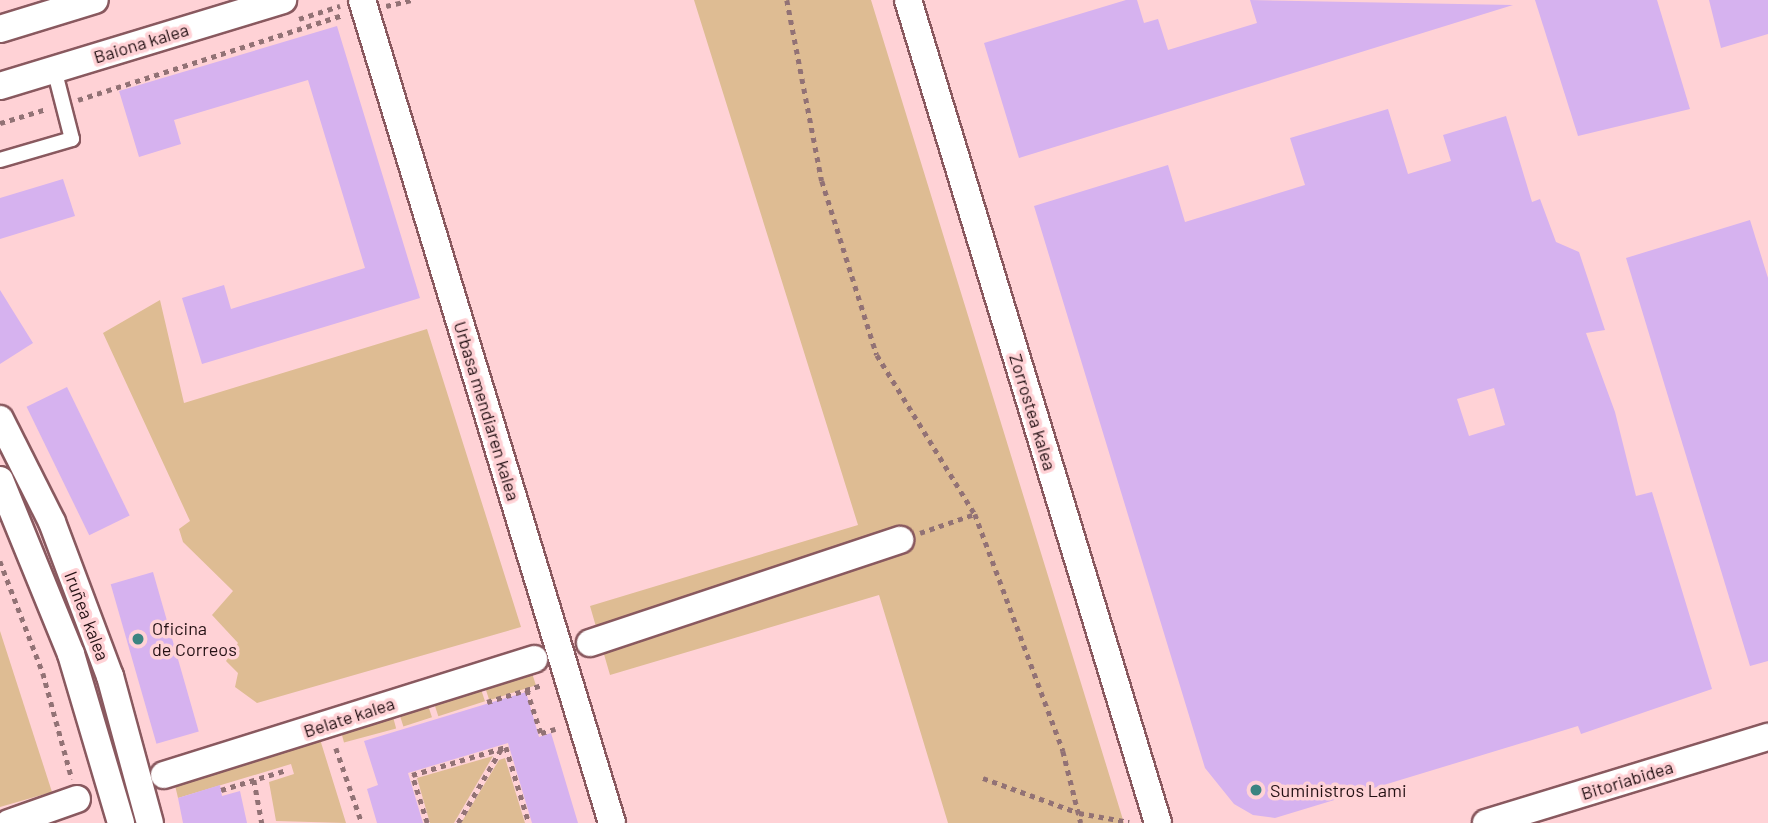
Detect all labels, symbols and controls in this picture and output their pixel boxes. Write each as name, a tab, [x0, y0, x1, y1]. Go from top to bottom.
street label: Baiona kalea	[91, 18, 191, 68]
street label: Urbasa mendiaren kalea	[449, 319, 525, 503]
street label: Zorrostea kalea	[1005, 351, 1061, 473]
street label: Iruñea kalea	[60, 568, 114, 664]
place label: Oficina de Correos	[152, 618, 237, 660]
marker: Oficina de Correos	[130, 631, 146, 647]
street label: Belate kalea	[301, 692, 397, 742]
street label: Bitoriabidea	[1578, 756, 1676, 804]
place label: Suministros Lami	[1270, 779, 1407, 801]
marker: Suministros Lami	[1248, 782, 1264, 798]

